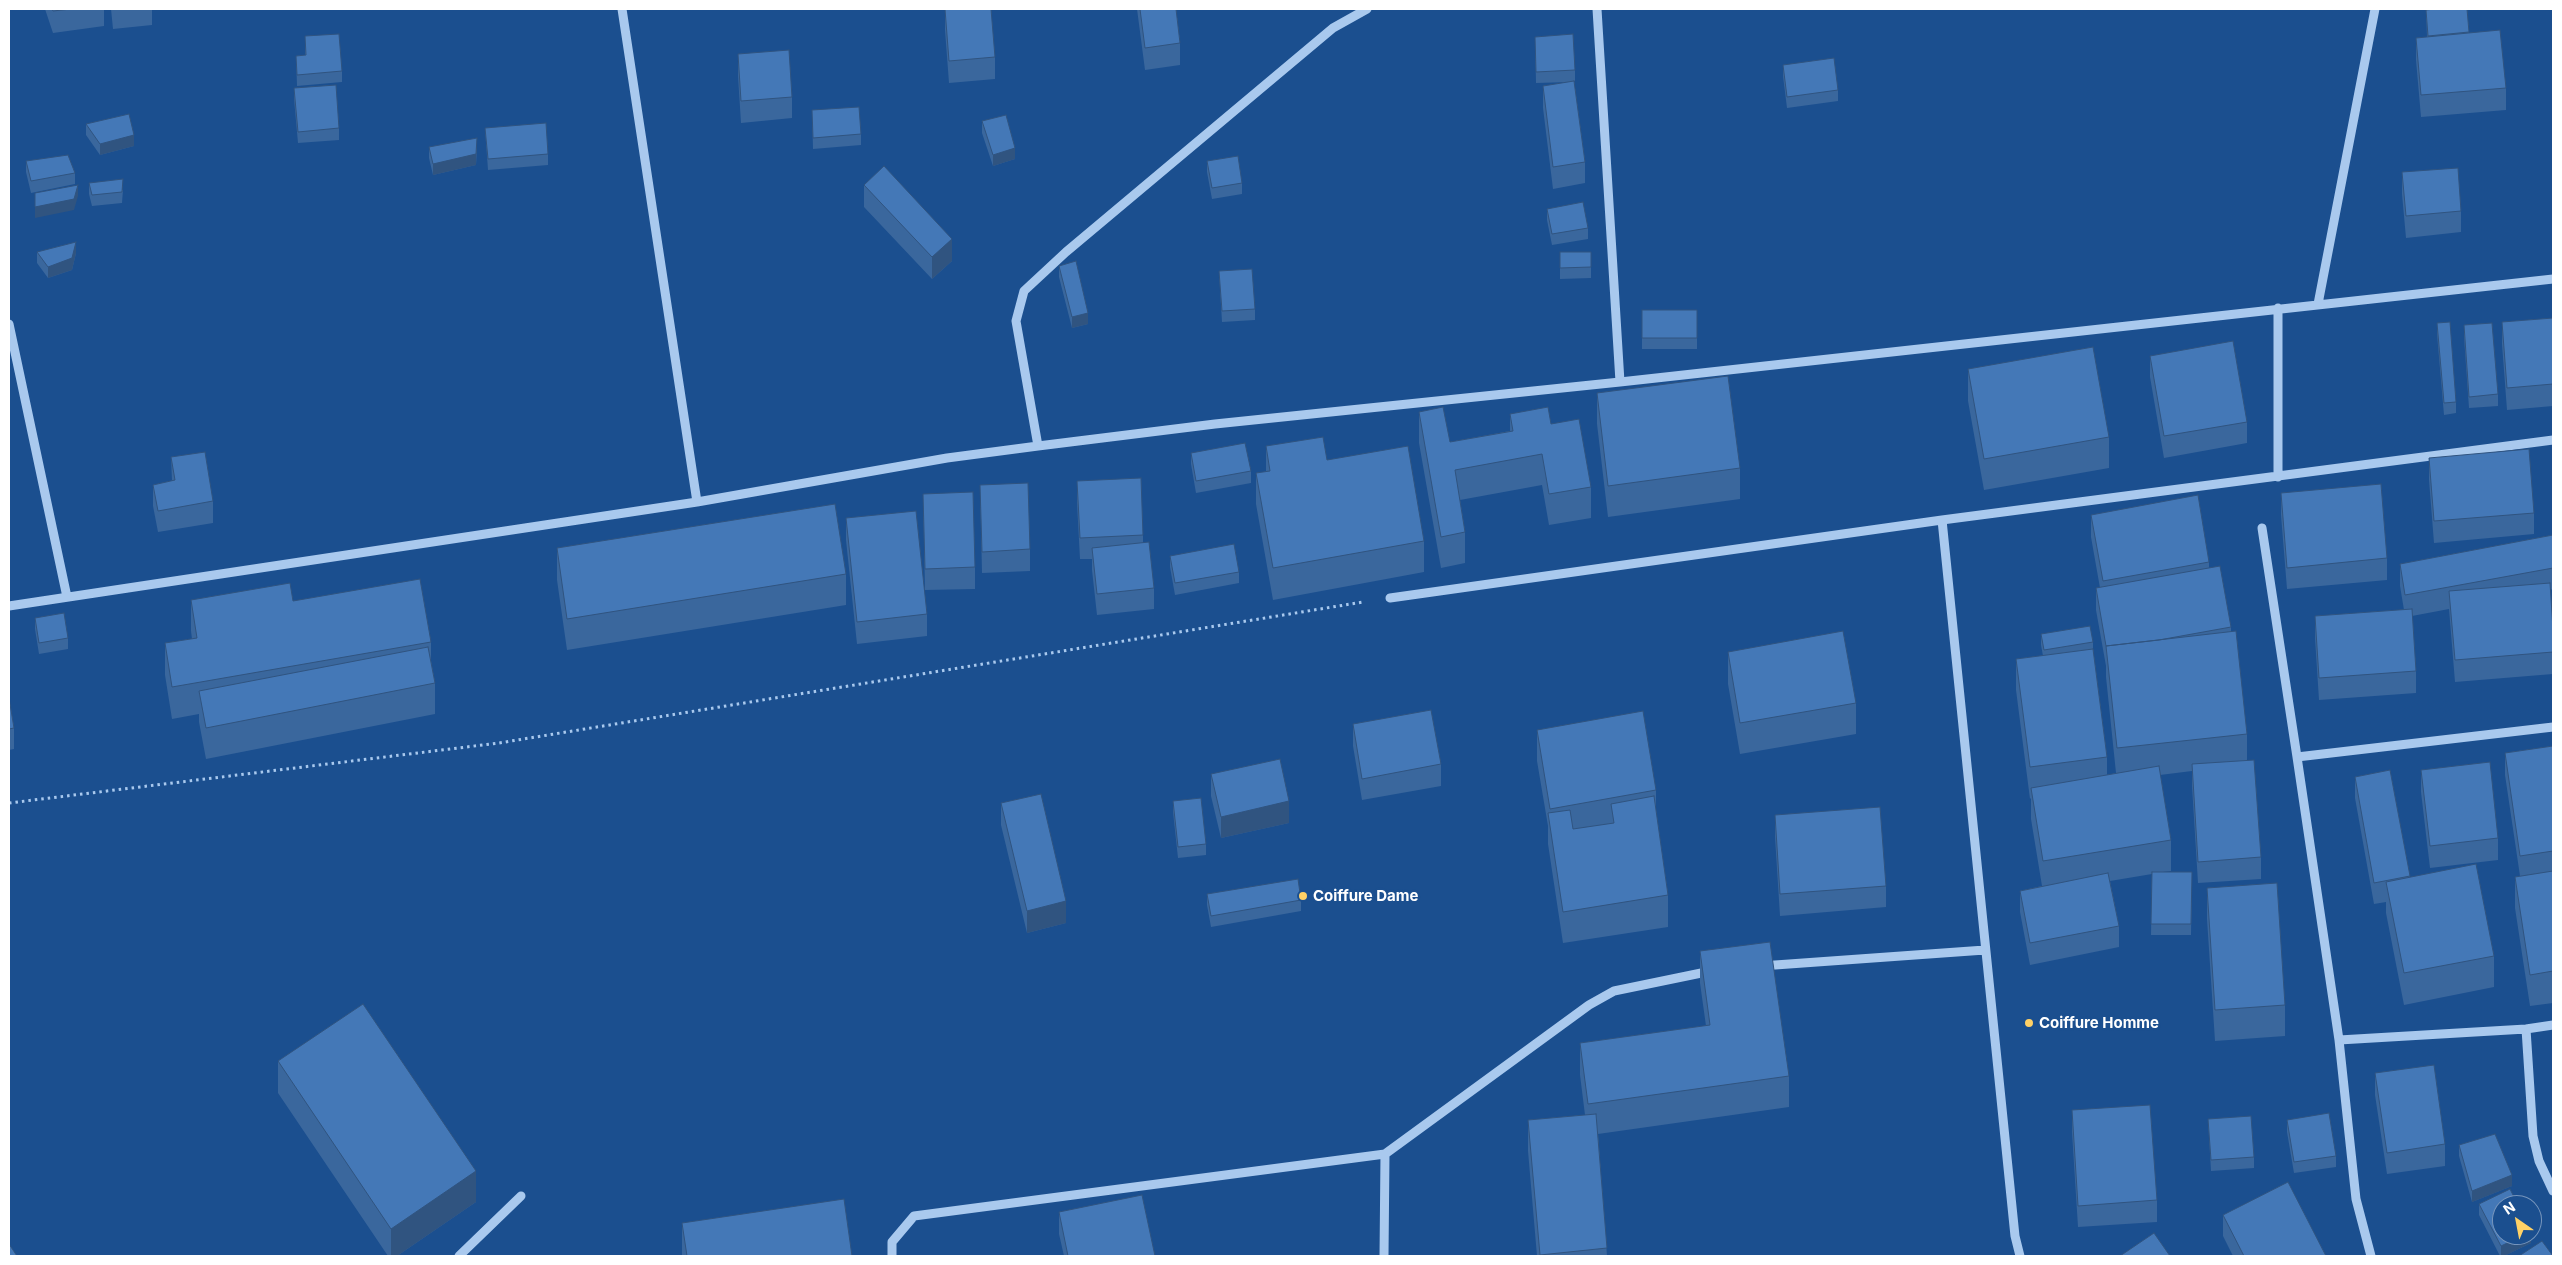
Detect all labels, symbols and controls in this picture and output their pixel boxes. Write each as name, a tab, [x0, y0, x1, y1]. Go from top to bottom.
place label: Coiffure Dame	[1313, 887, 1418, 905]
marker: Coiffure Dame	[1297, 890, 1309, 902]
place label: Coiffure Homme	[2039, 1014, 2159, 1032]
marker: Coiffure Homme	[2023, 1017, 2035, 1029]
north arrow	[2492, 1195, 2542, 1245]
text: N	[2500, 1198, 2518, 1218]

